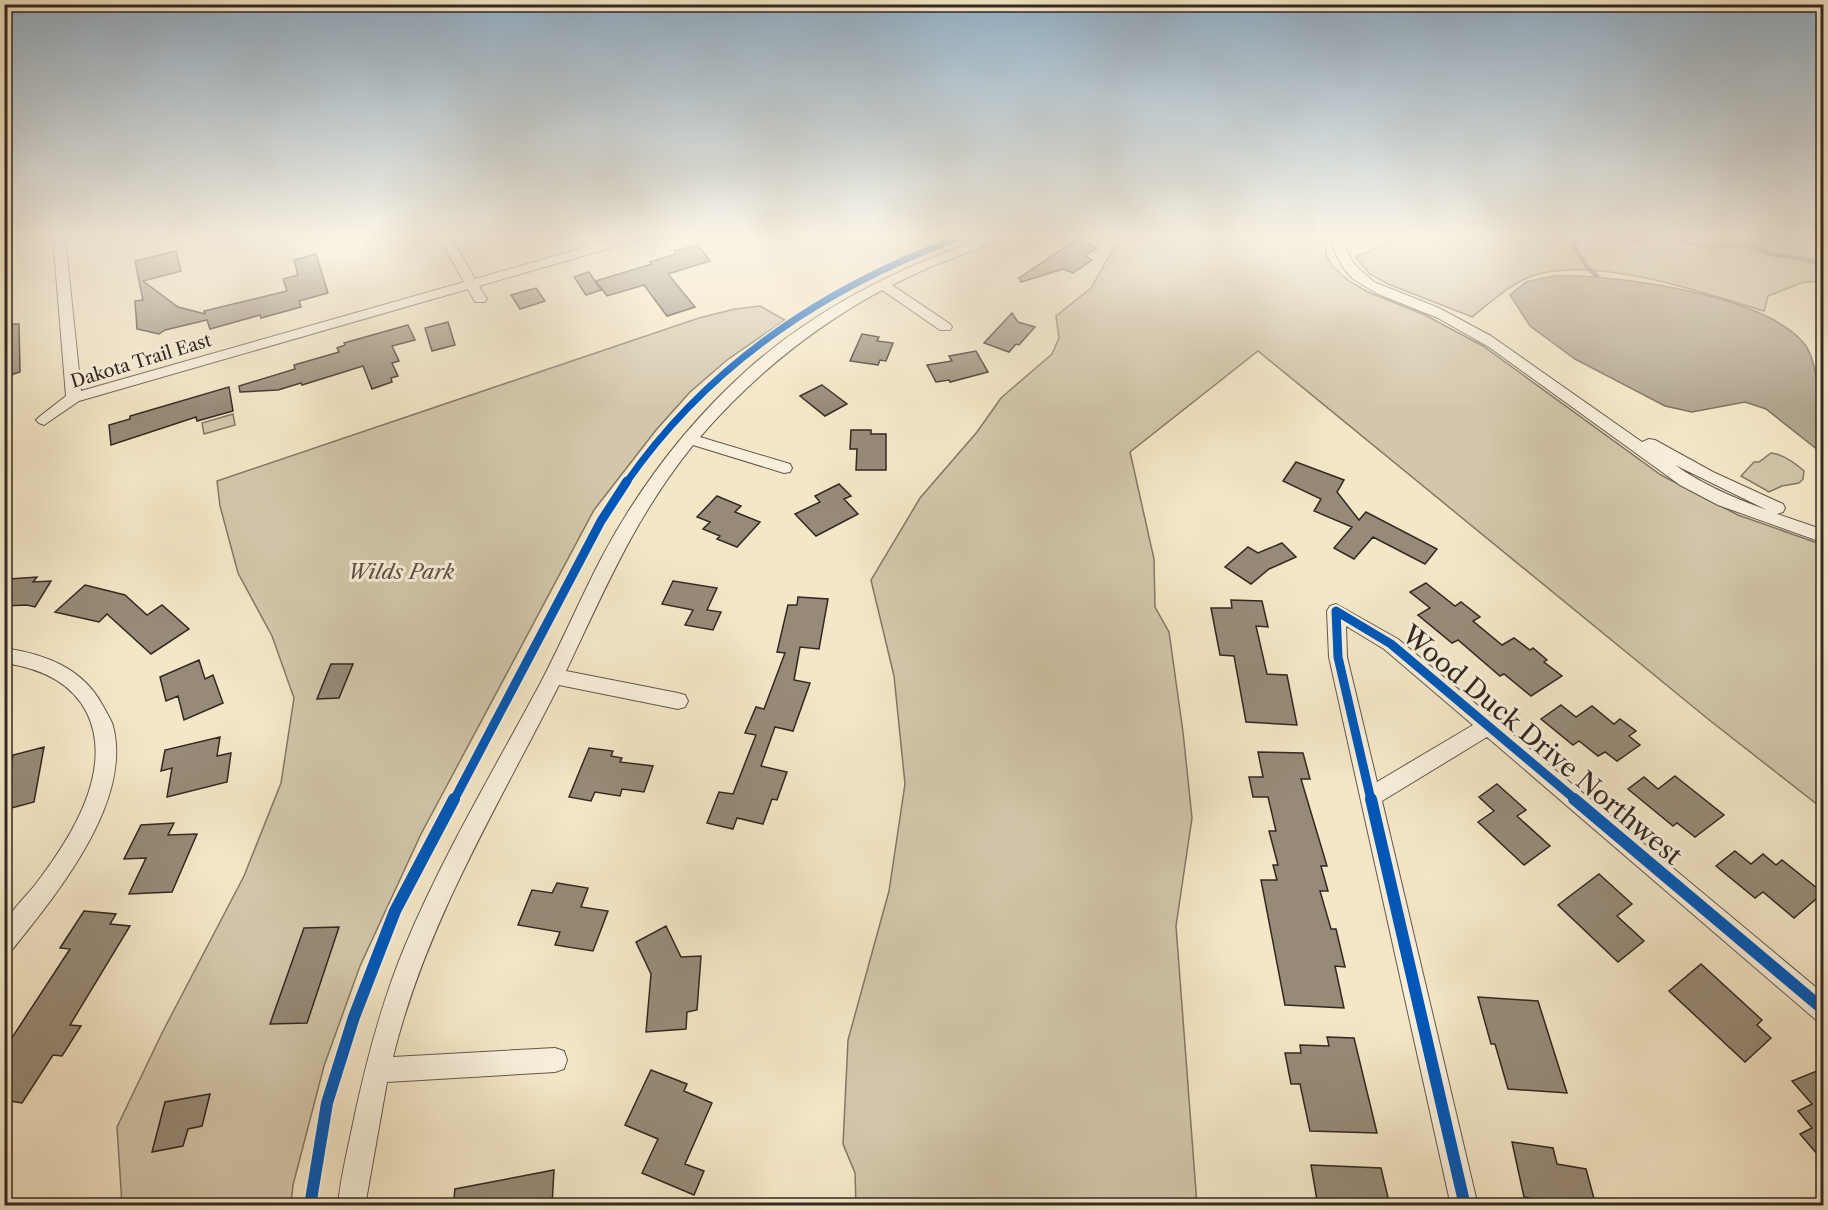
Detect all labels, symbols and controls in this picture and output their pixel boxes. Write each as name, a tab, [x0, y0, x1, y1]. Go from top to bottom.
street label: Dakota Trail East	[68, 329, 215, 393]
park label: Wilds Park	[348, 559, 454, 584]
street label: Wood Duck Drive Northwest	[1395, 618, 1689, 872]

